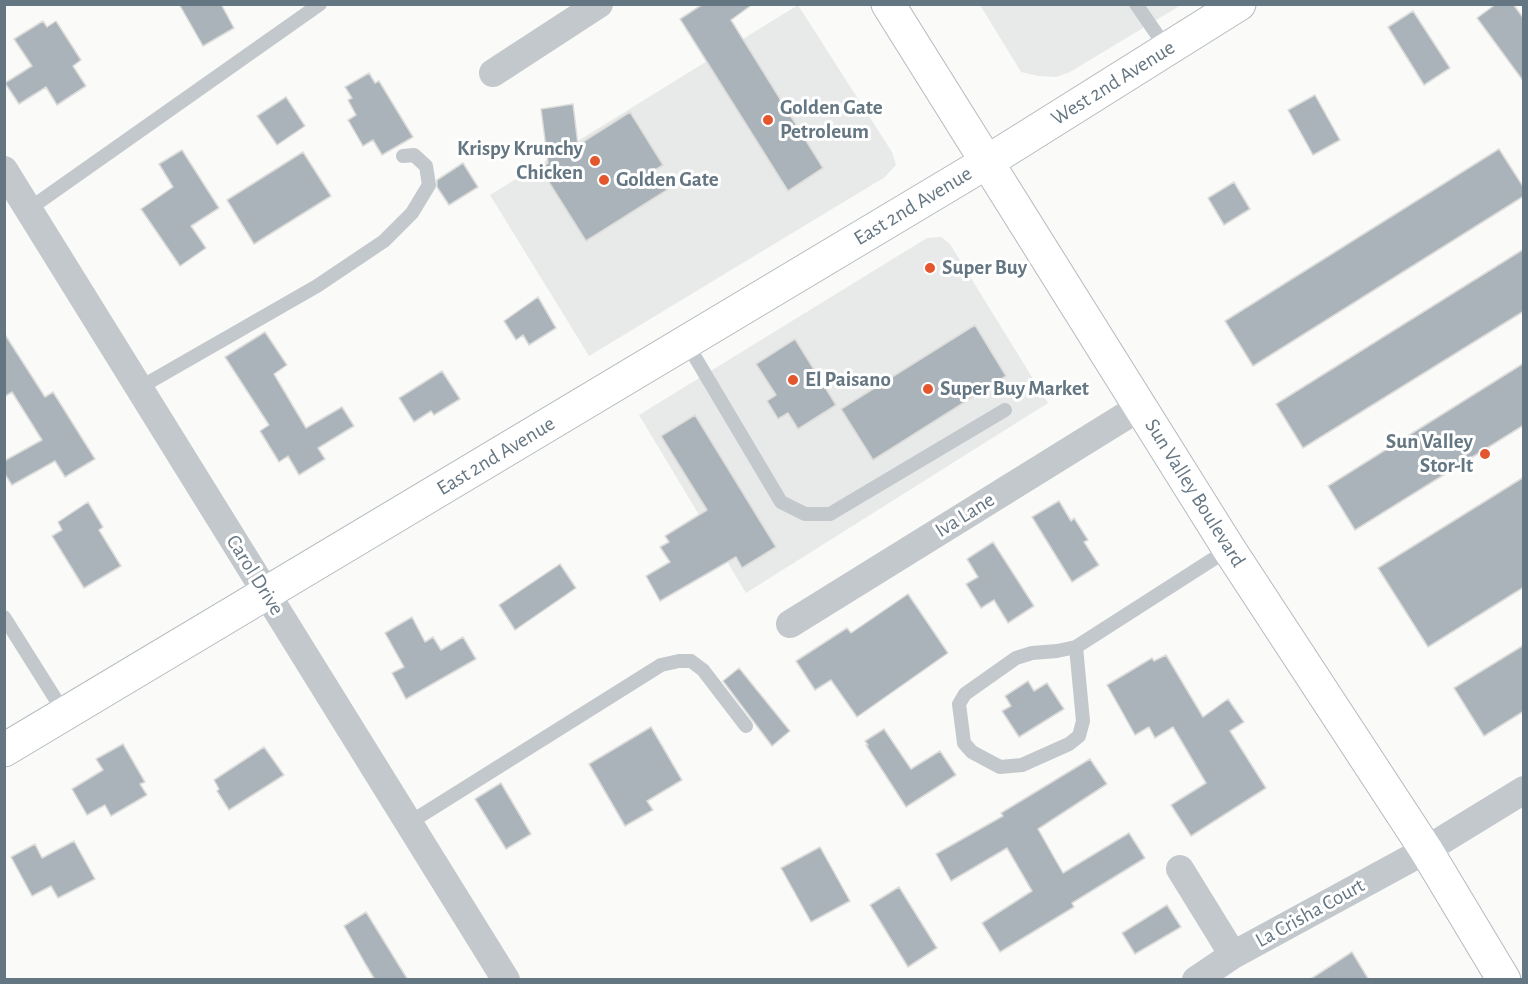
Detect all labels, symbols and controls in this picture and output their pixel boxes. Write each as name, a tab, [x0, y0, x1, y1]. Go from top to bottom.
street label: West 2nd Avenue	[1046, 35, 1180, 131]
place label: Golden Gate Petroleum	[780, 95, 883, 145]
marker: Golden Gate Petroleum	[761, 113, 775, 127]
place label: Krispy Krunchy Chicken	[457, 136, 583, 186]
marker: Krispy Krunchy Chicken	[588, 154, 602, 168]
street label: East 2nd Avenue	[849, 161, 977, 251]
place label: Golden Gate	[616, 167, 719, 193]
marker: Golden Gate	[597, 173, 611, 187]
place label: Super Buy	[942, 255, 1027, 281]
marker: Super Buy	[923, 261, 937, 275]
place label: El Paisano	[805, 367, 891, 393]
marker: El Paisano	[786, 373, 800, 387]
place label: Super Buy Market	[940, 376, 1089, 402]
marker: Super Buy Market	[921, 382, 935, 396]
street label: East 2nd Avenue	[432, 411, 560, 501]
street label: Sun Valley Boulevard	[1139, 414, 1251, 572]
place label: Sun Valley Stor-It	[1386, 429, 1473, 479]
marker: Sun Valley Stor-It	[1478, 447, 1492, 461]
street label: Iva Lane	[931, 487, 999, 543]
street label: Carol Drive	[221, 530, 289, 620]
street label: La Crisha Court	[1251, 873, 1369, 953]

